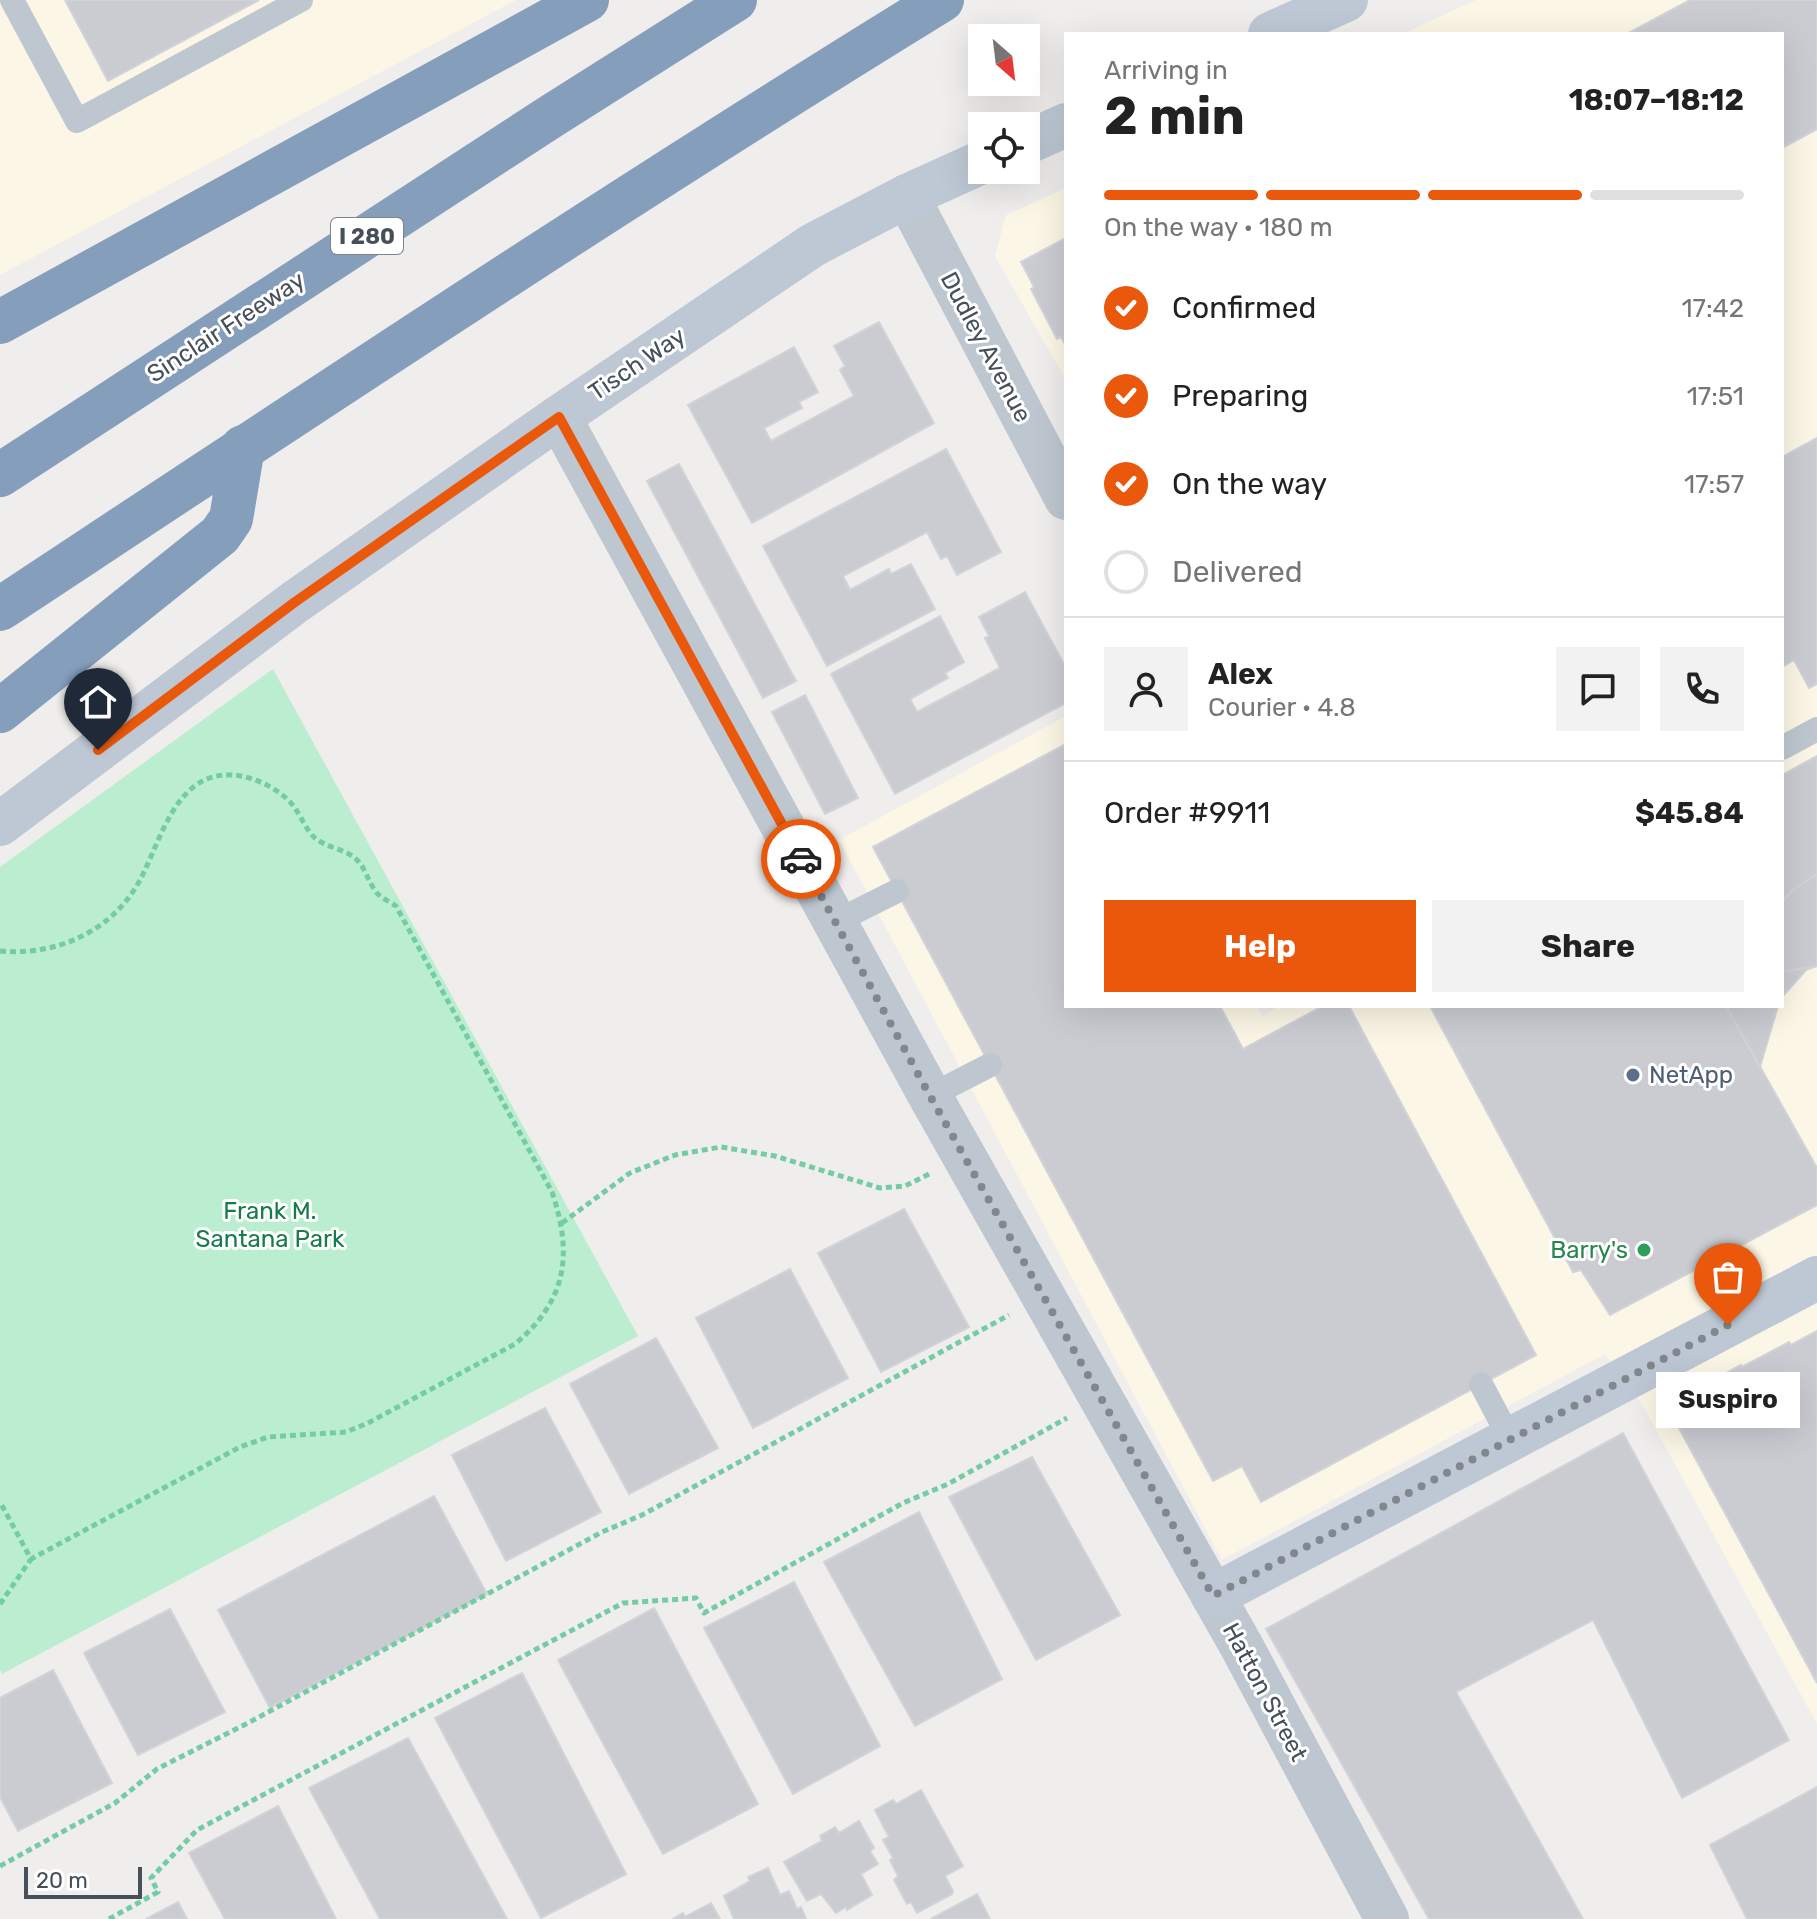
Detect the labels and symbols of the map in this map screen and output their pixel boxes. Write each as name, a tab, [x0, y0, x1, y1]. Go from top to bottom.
north arrow	[968, 24, 1040, 96]
road number: I 280	[331, 218, 403, 254]
street label: Sinclair Freeway	[142, 266, 310, 388]
street label: Dudley Avenue	[935, 267, 1037, 427]
street label: Tisch Way	[584, 322, 690, 406]
pin	[64, 668, 132, 750]
courier	[761, 819, 841, 899]
place label: NetApp	[1649, 1061, 1733, 1089]
marker: NetApp	[1624, 1066, 1642, 1084]
park label: Frank M. Santana Park	[196, 1197, 345, 1253]
place label: Barry's	[1550, 1236, 1628, 1264]
marker: Barry's	[1635, 1241, 1653, 1259]
pin	[1694, 1243, 1762, 1325]
callout: Suspiro	[1656, 1373, 1800, 1429]
street label: Hatton Street	[1217, 1618, 1313, 1766]
scale bar	[24, 1863, 142, 1899]

